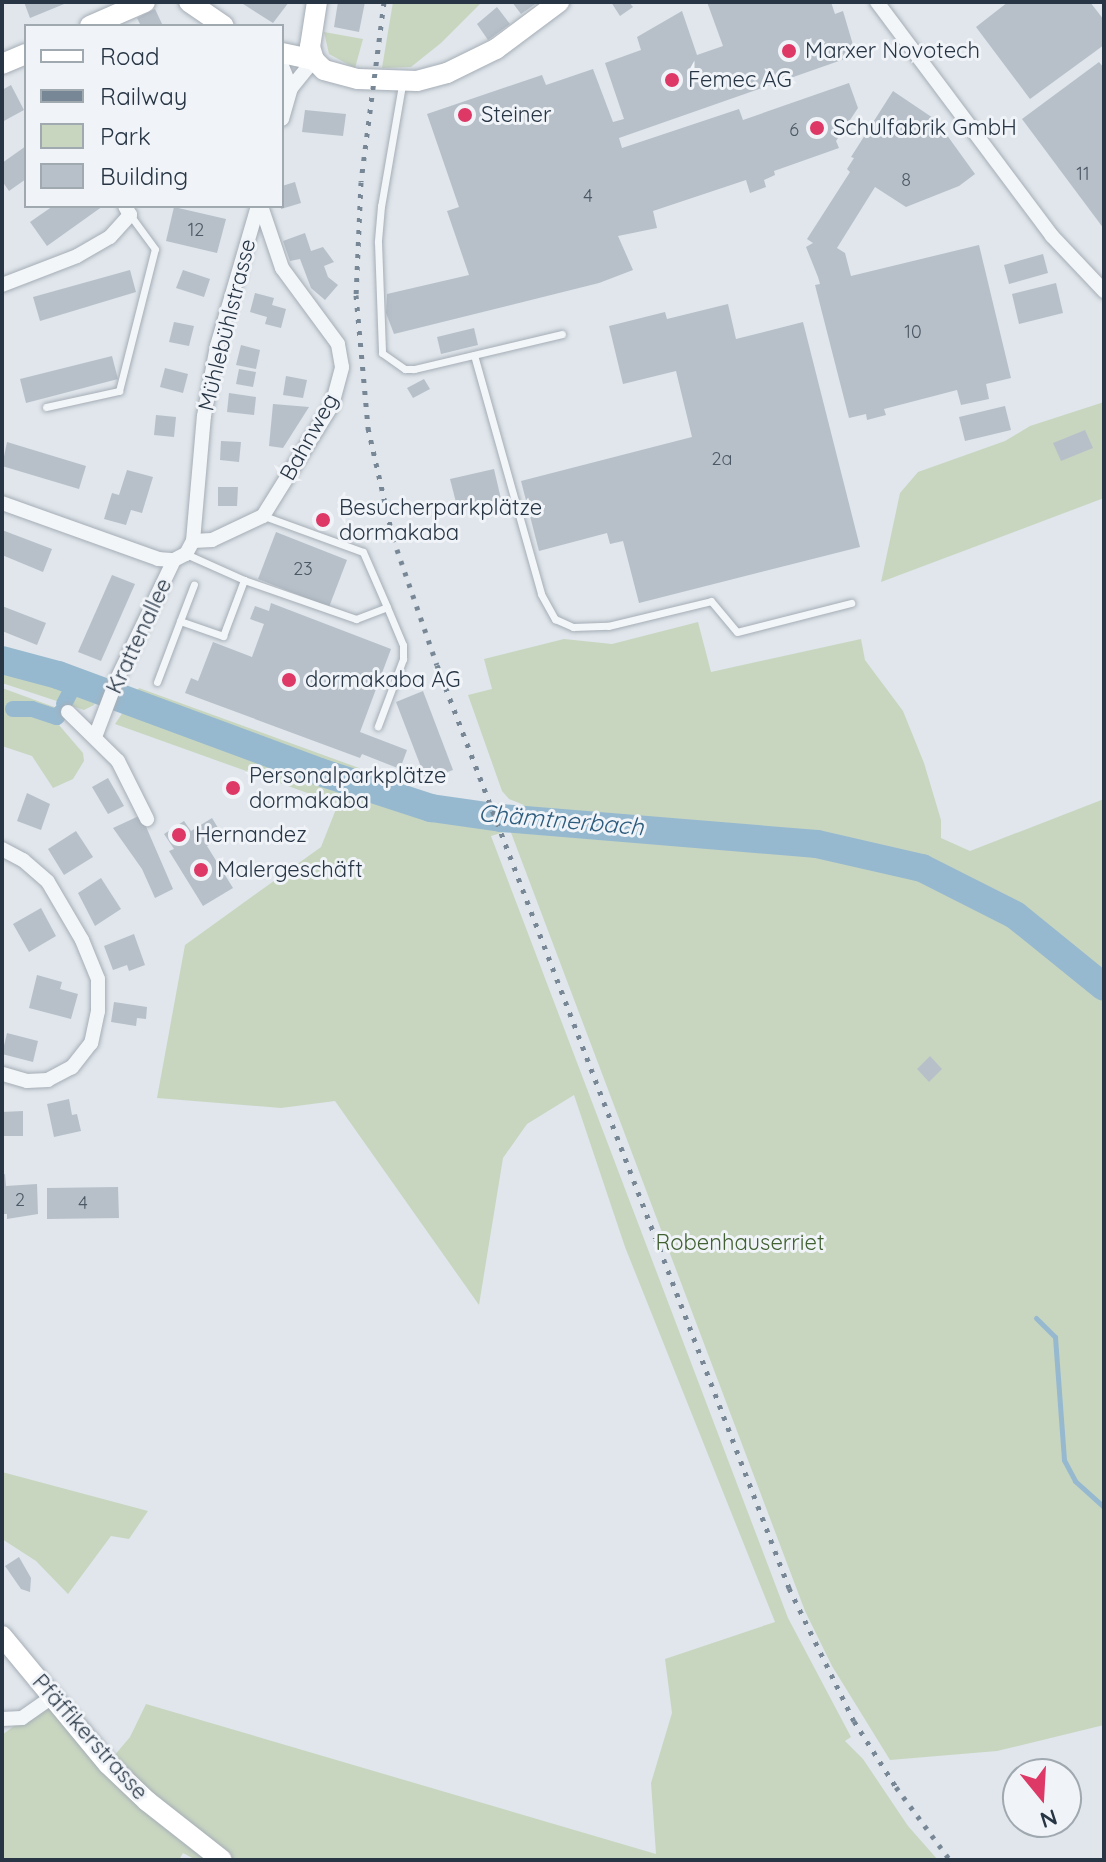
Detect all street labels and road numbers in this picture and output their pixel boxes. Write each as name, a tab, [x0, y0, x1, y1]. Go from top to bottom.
street label: Mühlebühlstrasse	[193, 236, 261, 414]
street label: Bahnweg	[274, 389, 344, 485]
street label: Krattenallee	[101, 574, 177, 698]
street label: Pfäffikerstrasse	[27, 1669, 153, 1805]

